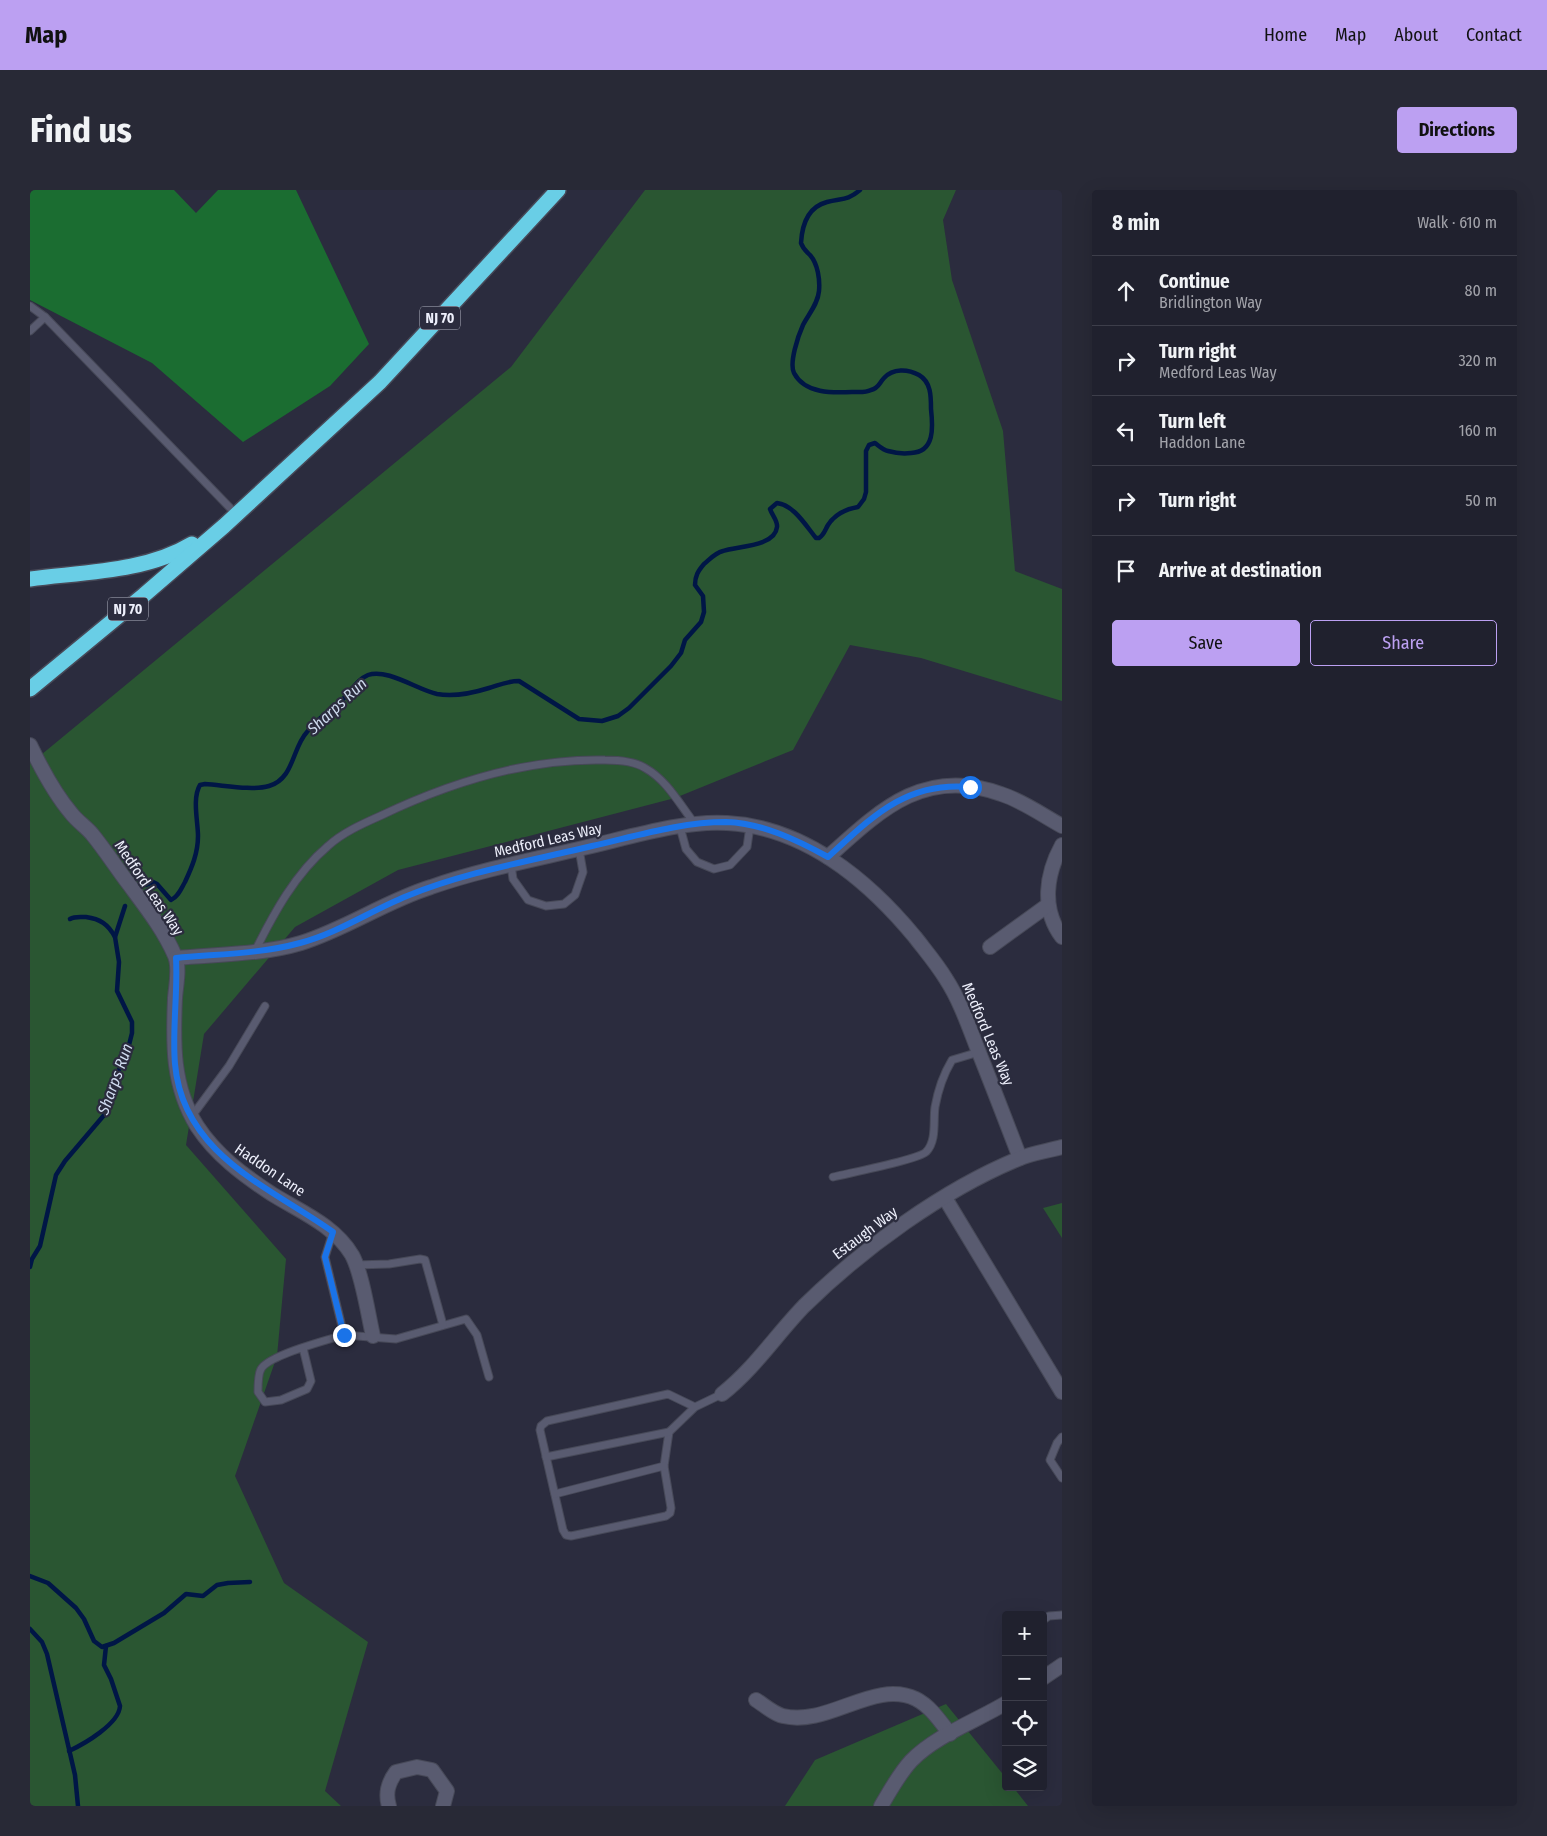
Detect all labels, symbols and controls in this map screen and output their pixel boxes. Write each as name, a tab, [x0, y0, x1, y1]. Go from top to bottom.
text: Map	[25, 21, 67, 49]
text: Home	[1264, 24, 1307, 46]
text: Map	[1335, 24, 1366, 46]
text: About	[1394, 24, 1438, 46]
text: Contact	[1466, 24, 1522, 46]
button: Directions	[1397, 107, 1517, 153]
text: Find us	[30, 109, 132, 151]
text: 8 min	[1112, 210, 1160, 236]
text: Walk · 610 m	[1417, 213, 1497, 232]
text: Continue	[1159, 270, 1230, 293]
icon: ahead	[1112, 277, 1140, 305]
text: 80 m	[1465, 281, 1497, 300]
text: Bridlington Way	[1159, 293, 1262, 312]
road number: NJ 70	[420, 306, 460, 330]
text: Turn right	[1159, 340, 1236, 363]
icon: right	[1112, 347, 1140, 375]
text: 320 m	[1458, 351, 1497, 370]
text: Medford Leas Way	[1159, 363, 1277, 382]
text: Turn left	[1159, 410, 1226, 433]
icon: left	[1112, 417, 1140, 445]
text: 160 m	[1458, 421, 1497, 440]
text: Haddon Lane	[1159, 433, 1245, 452]
icon: right	[1112, 487, 1140, 515]
text: Turn right	[1159, 489, 1236, 512]
text: 50 m	[1465, 491, 1497, 510]
icon: arrive	[1112, 557, 1140, 585]
text: Arrive at destination	[1159, 559, 1322, 582]
road number: NJ 70	[108, 598, 148, 620]
button: Save	[1112, 620, 1300, 666]
button: Share	[1310, 620, 1497, 666]
water label: Sharps Run	[303, 674, 371, 739]
route start	[959, 776, 982, 799]
street label: Medford Leas Way	[492, 819, 604, 861]
street label: Medford Leas Way	[111, 837, 187, 939]
street label: Medford Leas Way	[958, 980, 1018, 1089]
water label: Sharps Run	[93, 1041, 137, 1118]
street label: Haddon Lane	[231, 1140, 309, 1200]
street label: Estaugh Way	[829, 1203, 901, 1263]
route end	[333, 1324, 356, 1347]
map controls	[1002, 1611, 1047, 1791]
button: +	[1002, 1611, 1047, 1656]
button: −	[1002, 1656, 1047, 1701]
button: locate	[1002, 1701, 1047, 1746]
button: layers	[1002, 1746, 1047, 1791]

